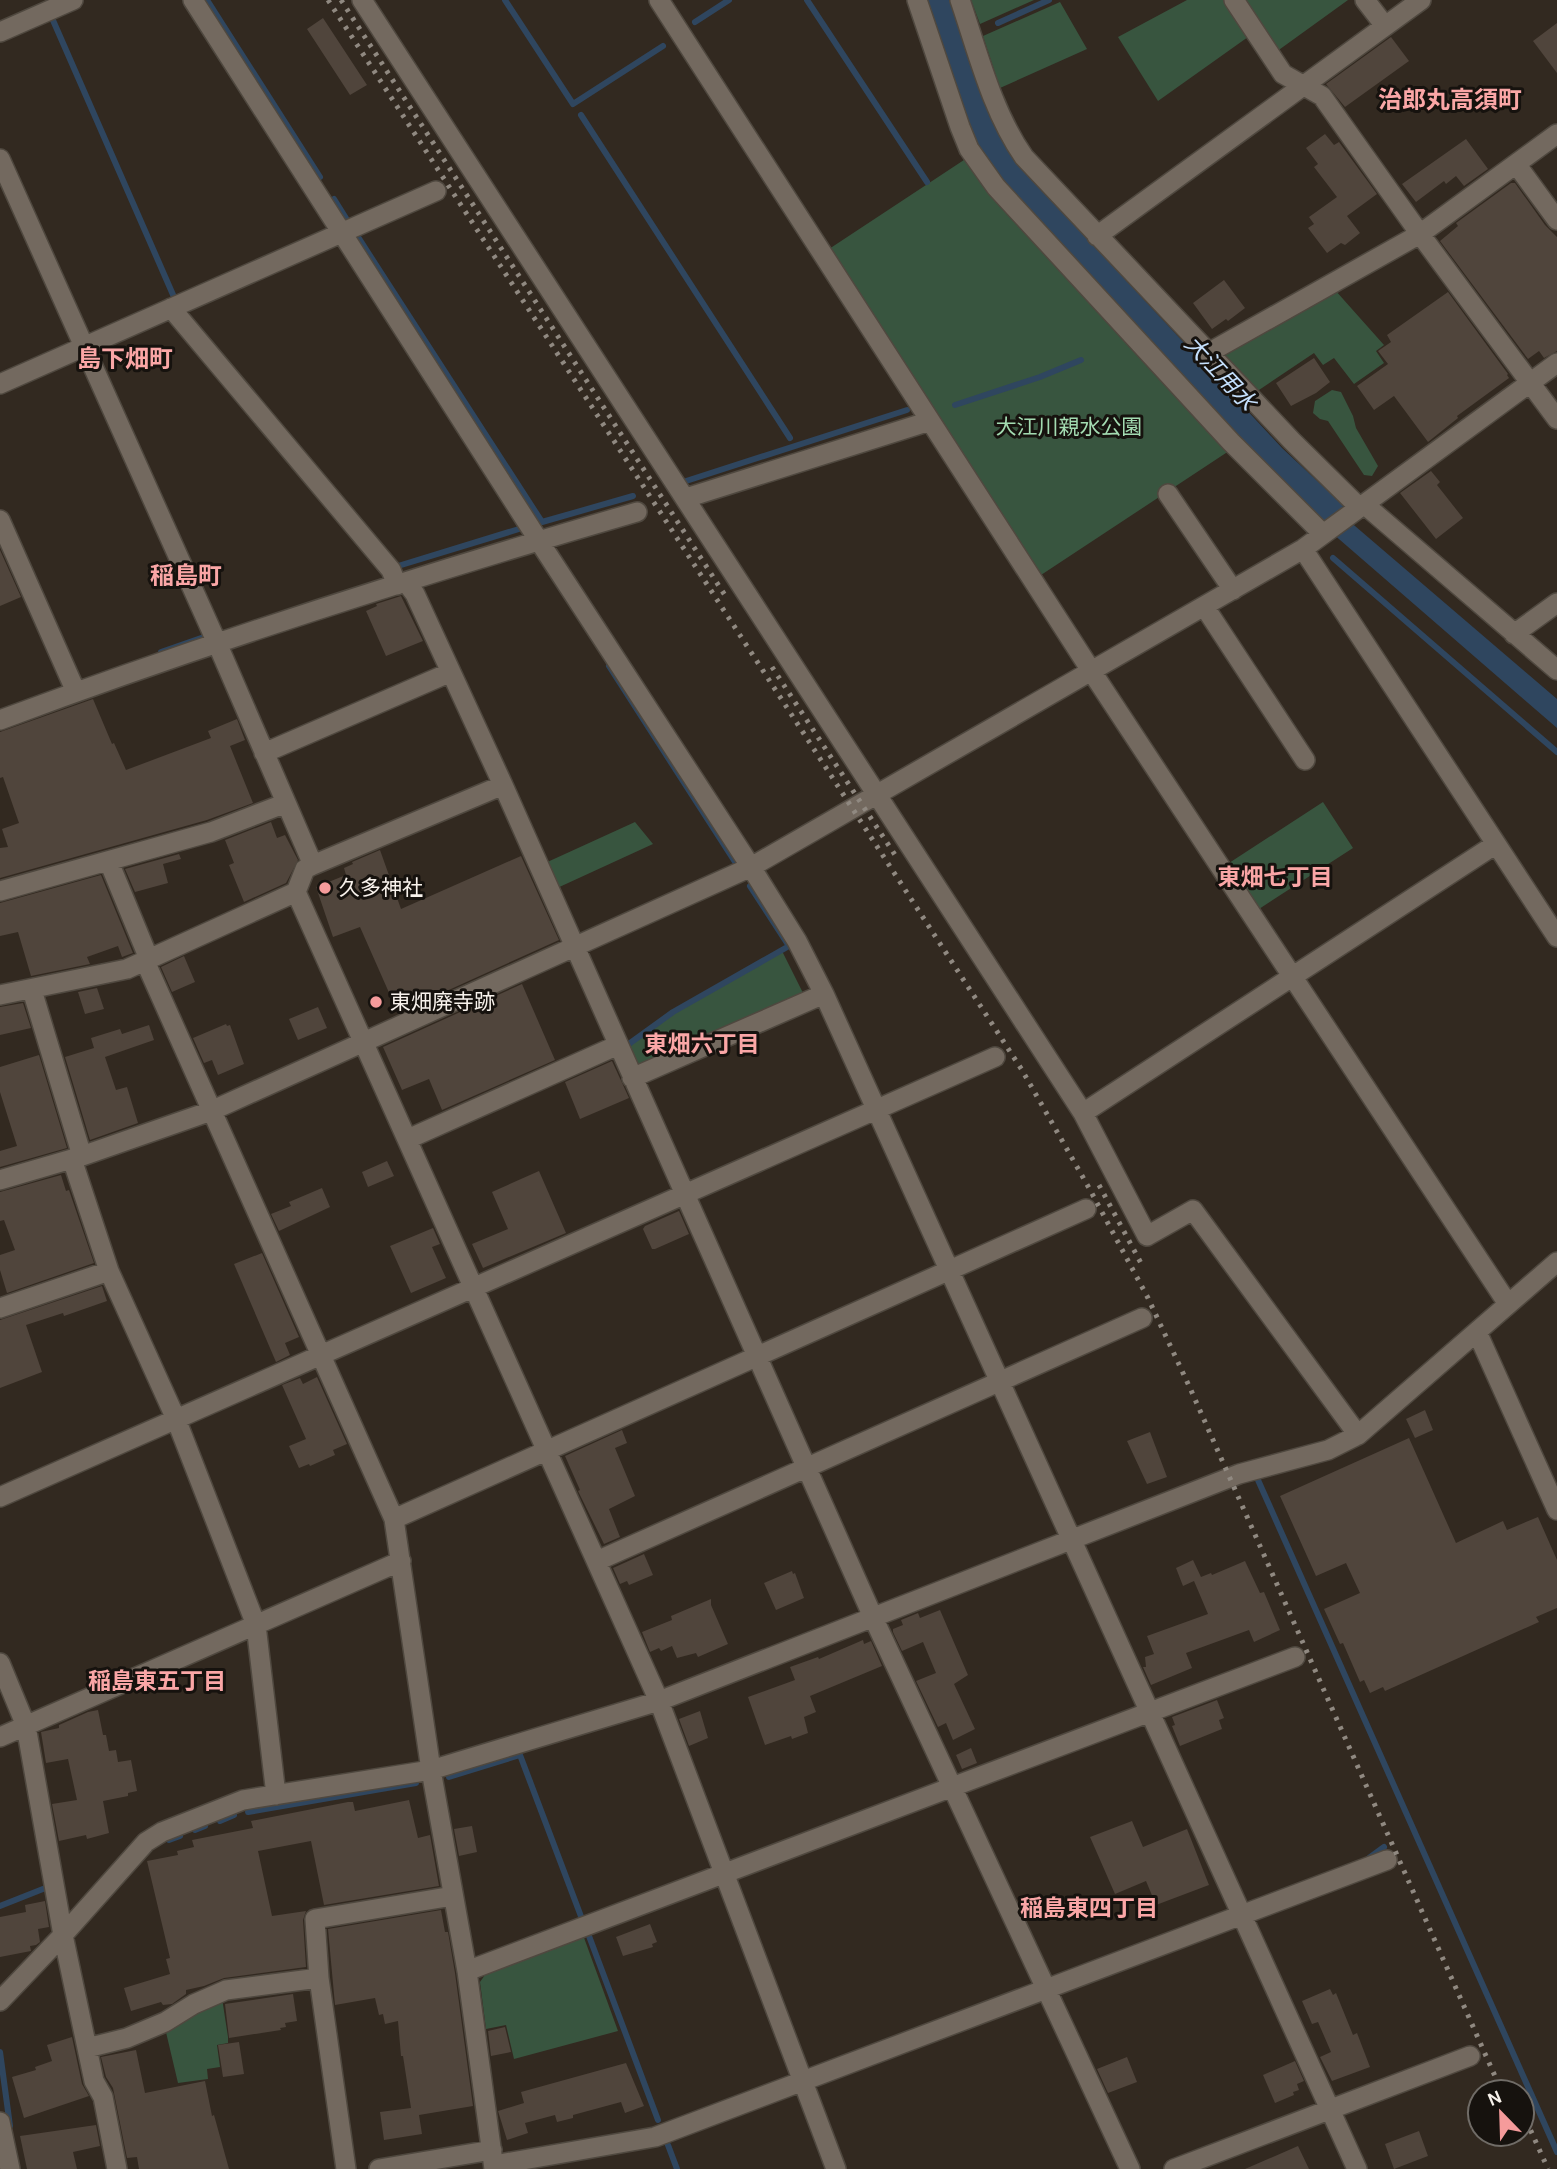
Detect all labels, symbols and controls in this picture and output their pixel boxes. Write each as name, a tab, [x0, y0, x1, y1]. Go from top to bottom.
district label: 治郎丸高須町	[1378, 86, 1522, 114]
water label: 大江用水	[1179, 330, 1263, 418]
district label: 島下畑町	[77, 345, 173, 373]
park label: 大江川親水公園	[996, 415, 1143, 439]
district label: 稲島町	[150, 562, 222, 590]
district label: 東畑七丁目	[1218, 864, 1333, 891]
place label: 久多神社	[339, 876, 423, 900]
marker: 久多神社	[317, 880, 333, 896]
place label: 東畑廃寺跡	[390, 990, 495, 1014]
marker: 東畑廃寺跡	[368, 994, 384, 1010]
district label: 東畑六丁目	[645, 1031, 760, 1058]
district label: 稲島東五丁目	[88, 1668, 226, 1695]
district label: 稲島東四丁目	[1020, 1895, 1158, 1922]
north arrow	[1466, 2078, 1536, 2148]
text: N	[1484, 2085, 1505, 2111]

